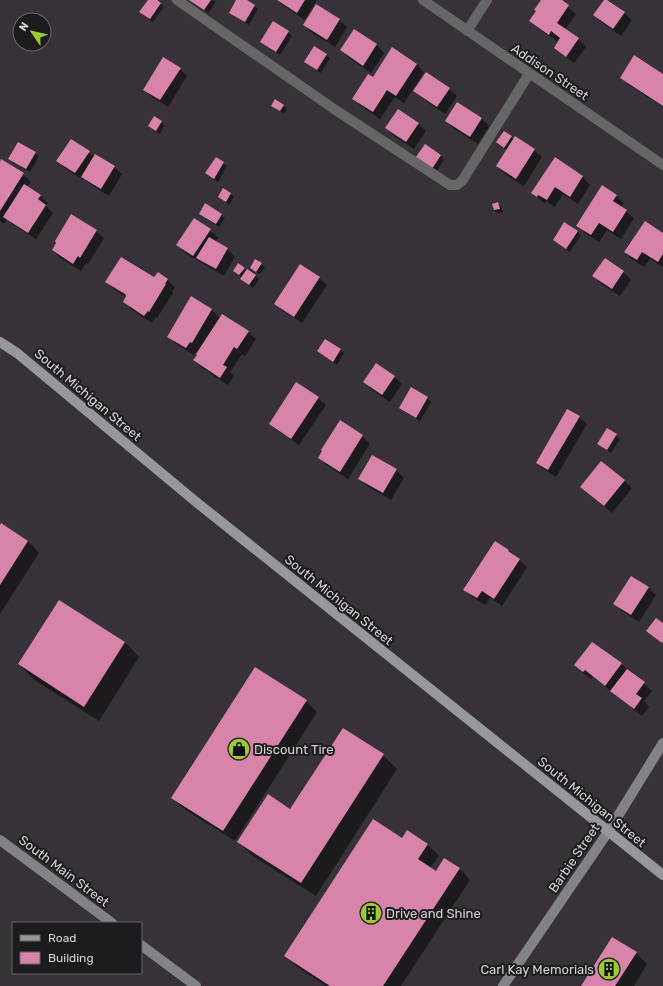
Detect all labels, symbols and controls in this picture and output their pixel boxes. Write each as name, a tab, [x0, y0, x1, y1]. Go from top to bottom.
north arrow	[12, 12, 52, 52]
text: N	[17, 20, 32, 34]
street label: Addison Street	[508, 41, 592, 103]
street label: South Michigan Street	[31, 346, 144, 445]
street label: South Michigan Street	[281, 552, 396, 649]
shop icon: Discount Tire	[226, 736, 252, 762]
place label: Discount Tire	[254, 742, 334, 757]
street label: South Michigan Street	[534, 754, 649, 851]
street label: Barbie Street	[545, 821, 603, 895]
street label: South Main Street	[16, 832, 112, 910]
building icon: Drive and Shine	[358, 900, 384, 926]
place label: Drive and Shine	[386, 906, 481, 921]
legend	[12, 922, 142, 974]
text: Road	[48, 931, 76, 945]
text: Building	[48, 951, 94, 965]
building icon: Carl Kay Memorials	[596, 956, 622, 982]
place label: Carl Kay Memorials	[480, 962, 594, 977]

